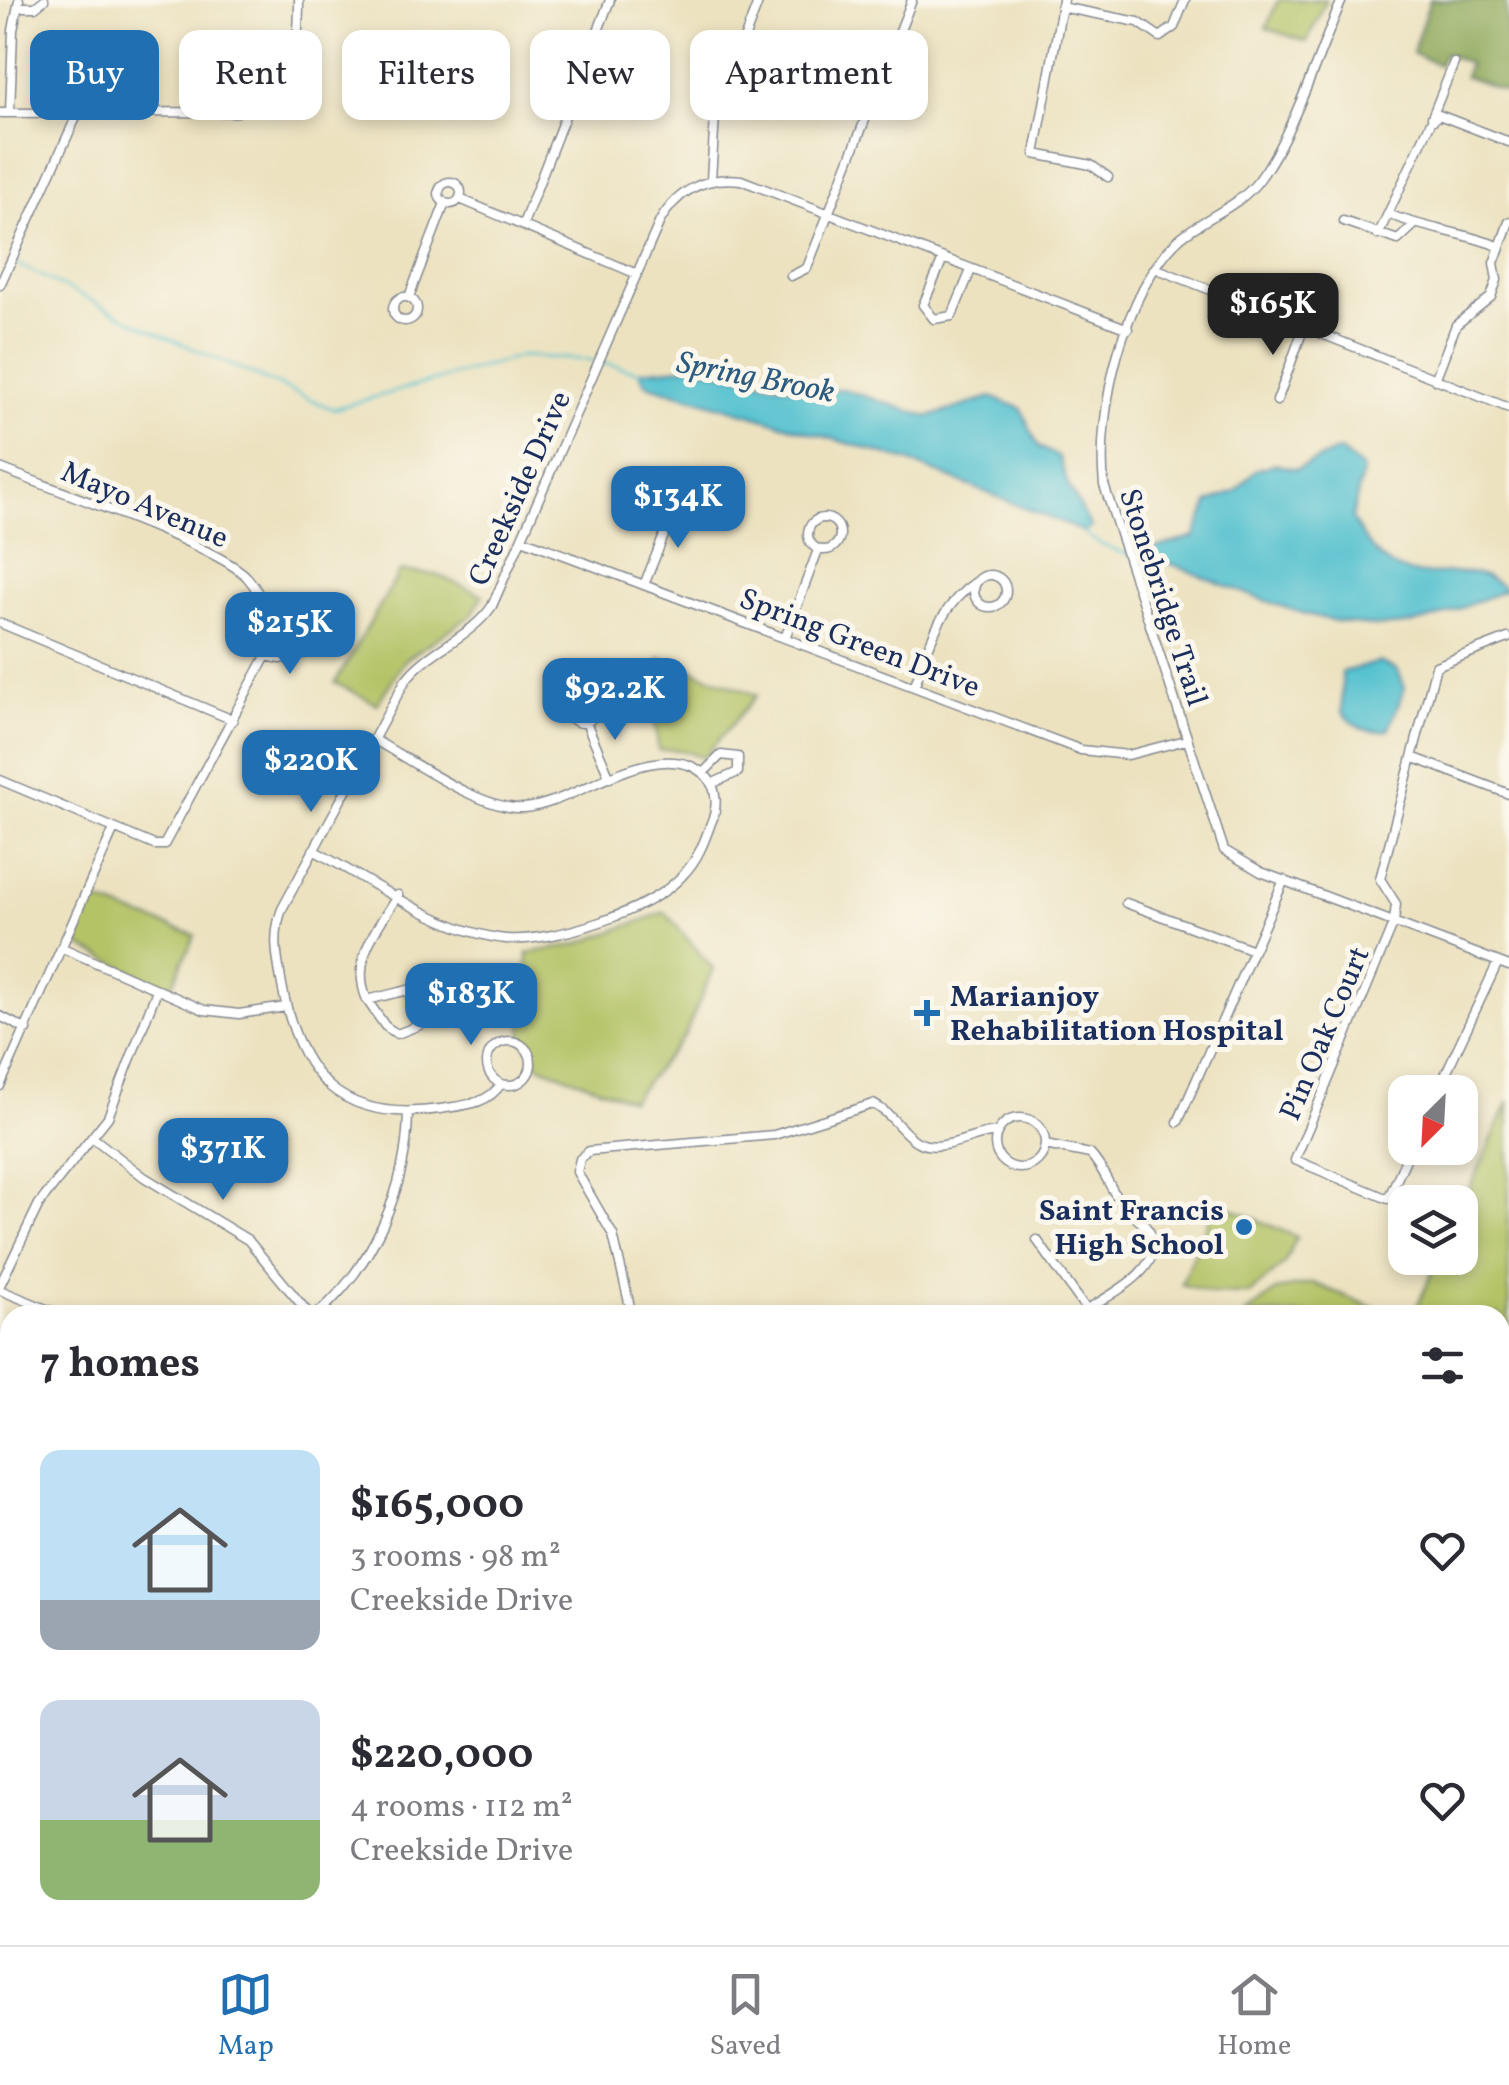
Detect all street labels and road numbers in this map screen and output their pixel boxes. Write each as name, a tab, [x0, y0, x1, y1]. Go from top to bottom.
street label: Creekside Drive	[459, 385, 583, 593]
street label: Mayo Avenue	[54, 452, 234, 560]
street label: Stonebridge Trail	[1107, 484, 1217, 712]
street label: Spring Green Drive	[733, 579, 986, 709]
street label: Pin Oak Court	[1270, 940, 1381, 1127]

